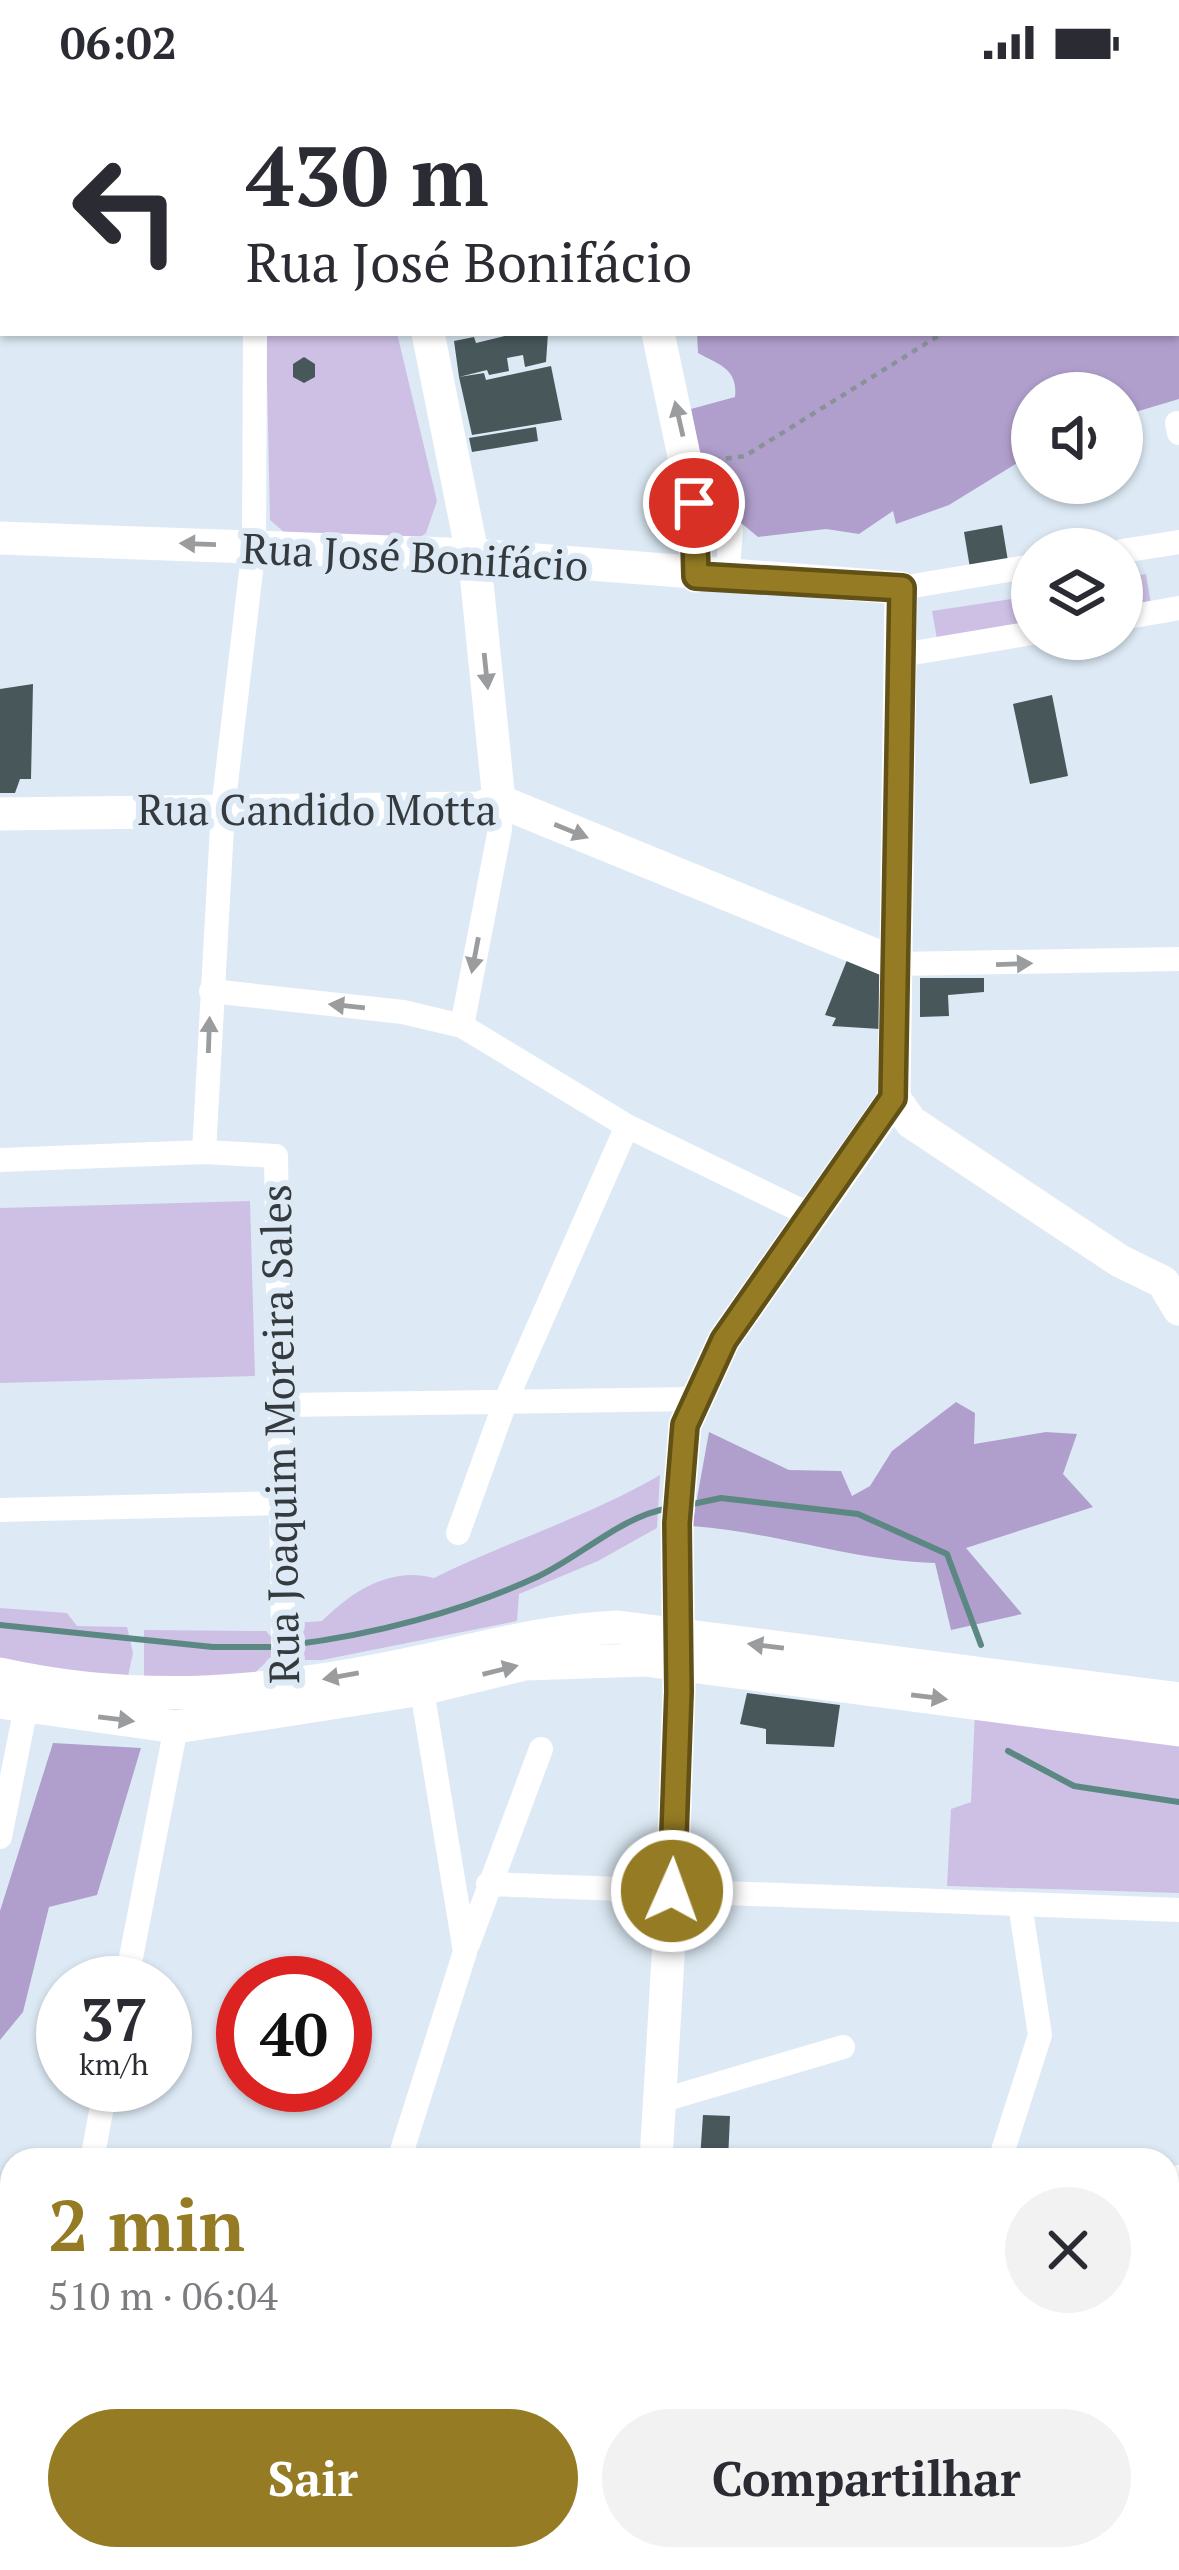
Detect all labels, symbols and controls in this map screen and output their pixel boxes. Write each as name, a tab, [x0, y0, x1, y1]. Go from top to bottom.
text: 06:02	[60, 12, 177, 72]
text: 430 m	[246, 119, 489, 230]
icon: left	[48, 132, 204, 288]
text: Rua José Bonifácio	[246, 226, 692, 297]
map controls	[1011, 372, 1143, 660]
button: sound	[1011, 372, 1143, 504]
one-way arrow	[668, 399, 687, 437]
pin	[643, 452, 745, 554]
icon: arrive	[661, 470, 727, 536]
street label: Rua José Bonifácio	[240, 519, 590, 593]
button: layers	[1011, 528, 1143, 660]
one-way arrow	[178, 534, 216, 553]
one-way arrow	[477, 653, 496, 691]
street label: Rua Candido Motta	[137, 781, 497, 837]
one-way arrow	[554, 822, 590, 841]
one-way arrow	[465, 937, 484, 974]
one-way arrow	[996, 954, 1034, 973]
one-way arrow	[328, 996, 365, 1015]
one-way arrow	[200, 1015, 219, 1053]
street label: Rua Joaquim Moreira Sales	[247, 1184, 311, 1684]
one-way arrow	[747, 1636, 785, 1655]
one-way arrow	[482, 1660, 519, 1679]
one-way arrow	[321, 1667, 359, 1686]
one-way arrow	[910, 1688, 948, 1707]
one-way arrow	[97, 1710, 135, 1729]
position arrow	[609, 1828, 735, 1954]
speed limit sign: 40	[216, 1956, 372, 2112]
text: 37	[80, 1979, 148, 2058]
text: km/h	[79, 2044, 149, 2084]
text: 2 min	[48, 2176, 245, 2272]
button: close	[1005, 2187, 1131, 2313]
text: 510 m · 06:04	[48, 2269, 278, 2321]
button: Sair	[48, 2409, 578, 2547]
button: Compartilhar	[602, 2409, 1131, 2547]

